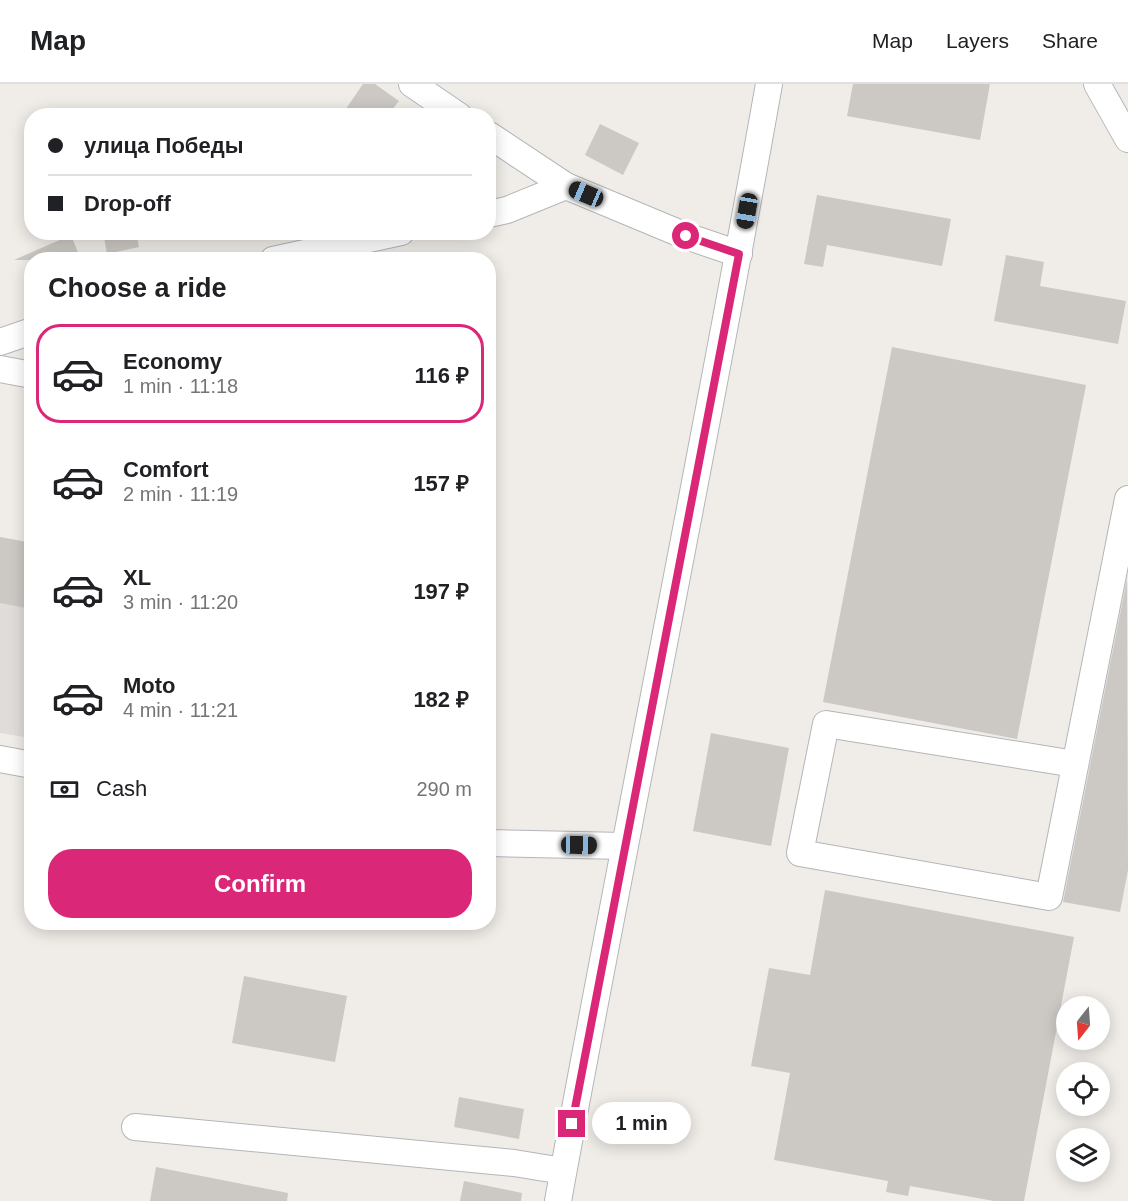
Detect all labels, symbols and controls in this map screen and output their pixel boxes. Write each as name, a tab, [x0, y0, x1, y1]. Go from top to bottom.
text: Map	[30, 25, 86, 56]
text: Map	[872, 29, 913, 52]
text: Layers	[946, 29, 1009, 52]
text: Share	[1042, 29, 1098, 52]
text: улица Победы	[84, 133, 243, 158]
car	[566, 179, 606, 209]
text: Drop-off	[84, 191, 171, 216]
car	[735, 192, 759, 230]
route start	[672, 222, 699, 249]
text: Choose a ride	[48, 273, 227, 303]
icon: car	[51, 347, 105, 401]
text: Economy	[123, 349, 222, 374]
text: 116 ₽	[415, 363, 469, 388]
text: 1 min · 11:18	[123, 375, 238, 397]
icon: car	[51, 455, 105, 509]
text: Comfort	[123, 457, 209, 482]
text: 157 ₽	[413, 471, 469, 496]
text: 2 min · 11:19	[123, 483, 238, 505]
icon: car	[51, 563, 105, 617]
text: XL	[123, 565, 151, 590]
text: 197 ₽	[413, 579, 469, 604]
text: 3 min · 11:20	[123, 591, 238, 613]
icon: car	[51, 671, 105, 725]
text: Moto	[123, 673, 176, 698]
text: 182 ₽	[413, 687, 469, 712]
text: 4 min · 11:21	[123, 699, 238, 721]
icon: cash	[48, 773, 81, 806]
text: Cash	[96, 776, 147, 801]
text: 290 m	[416, 778, 472, 800]
car	[561, 836, 597, 854]
button: Confirm	[48, 849, 472, 918]
north arrow	[1056, 996, 1110, 1050]
map controls	[1056, 996, 1110, 1182]
button: locate	[1056, 1062, 1110, 1116]
callout: 1 min	[593, 1103, 692, 1145]
route end	[558, 1110, 585, 1137]
text: 1 min	[615, 1112, 668, 1134]
button: layers	[1056, 1128, 1110, 1182]

